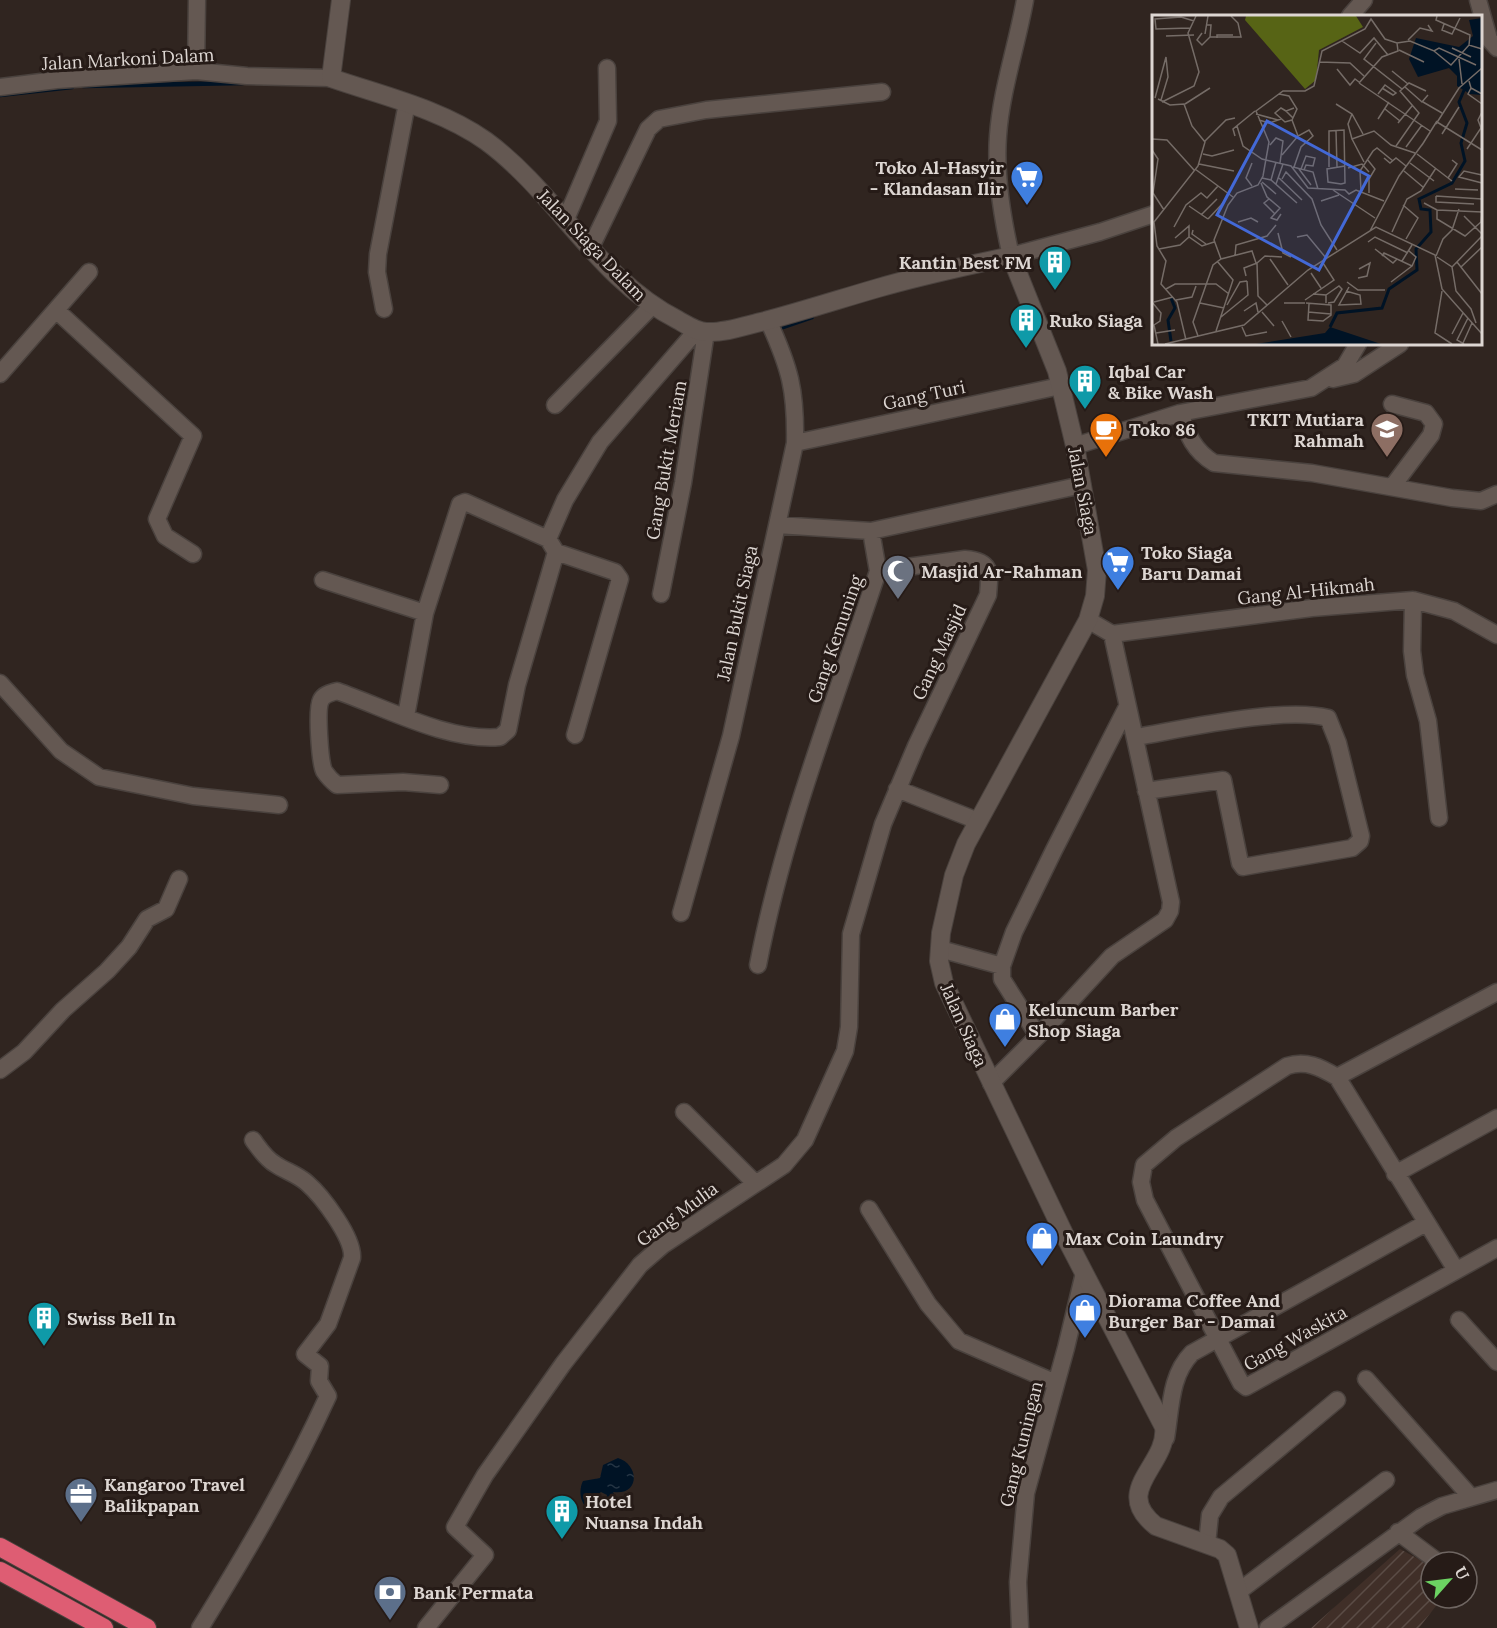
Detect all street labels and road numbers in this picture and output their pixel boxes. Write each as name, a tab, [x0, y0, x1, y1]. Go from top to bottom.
street label: Jalan Markoni Dalam	[40, 43, 215, 75]
street label: Jalan Siaga Dalam	[532, 183, 651, 306]
street label: Gang Turi	[881, 375, 967, 415]
street label: Gang Bukit Meriam	[641, 378, 691, 542]
street label: Jalan Siaga	[1063, 444, 1103, 537]
street label: Jalan Bukit Siaga	[711, 543, 763, 684]
street label: Gang Kemuning	[802, 571, 868, 706]
street label: Gang Al-Hikmah	[1236, 572, 1376, 610]
street label: Gang Masjid	[907, 600, 971, 704]
street label: Jalan Siaga	[935, 979, 993, 1070]
street label: Gang Mulia	[632, 1177, 722, 1251]
street label: Gang Waskita	[1239, 1300, 1351, 1376]
street label: Gang Kuningan	[994, 1379, 1048, 1509]

